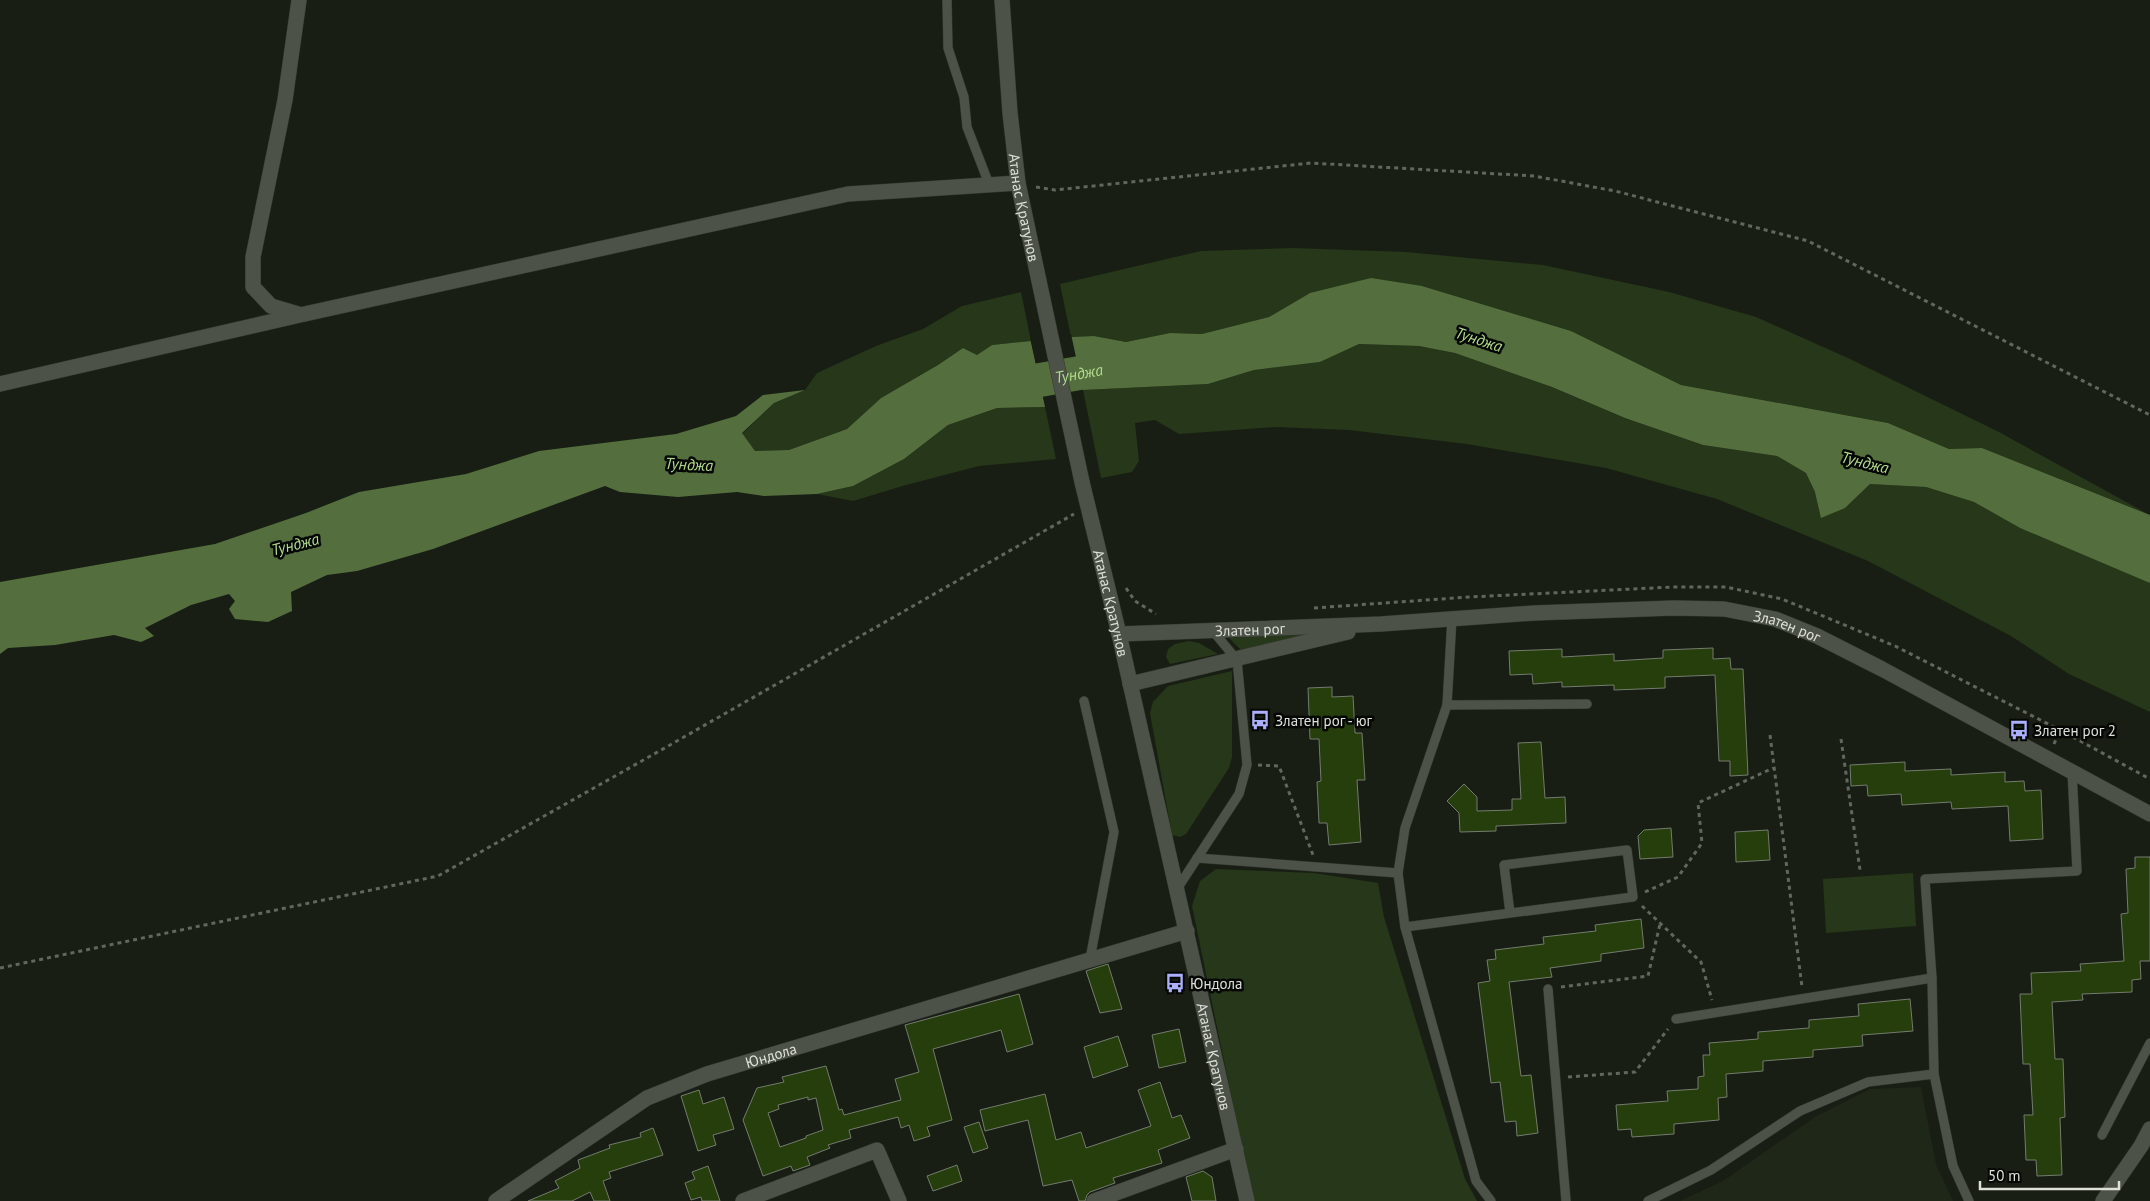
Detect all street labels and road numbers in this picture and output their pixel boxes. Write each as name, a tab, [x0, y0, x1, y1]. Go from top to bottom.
street label: Атанас Кратунов	[1005, 153, 1044, 263]
street label: Атанас Кратунов	[1089, 547, 1133, 658]
street label: Златен рог	[1752, 605, 1825, 646]
street label: Златен рог	[1214, 618, 1286, 640]
street label: Атанас Кратунов	[1193, 1001, 1236, 1112]
street label: Юндола	[743, 1038, 799, 1072]

